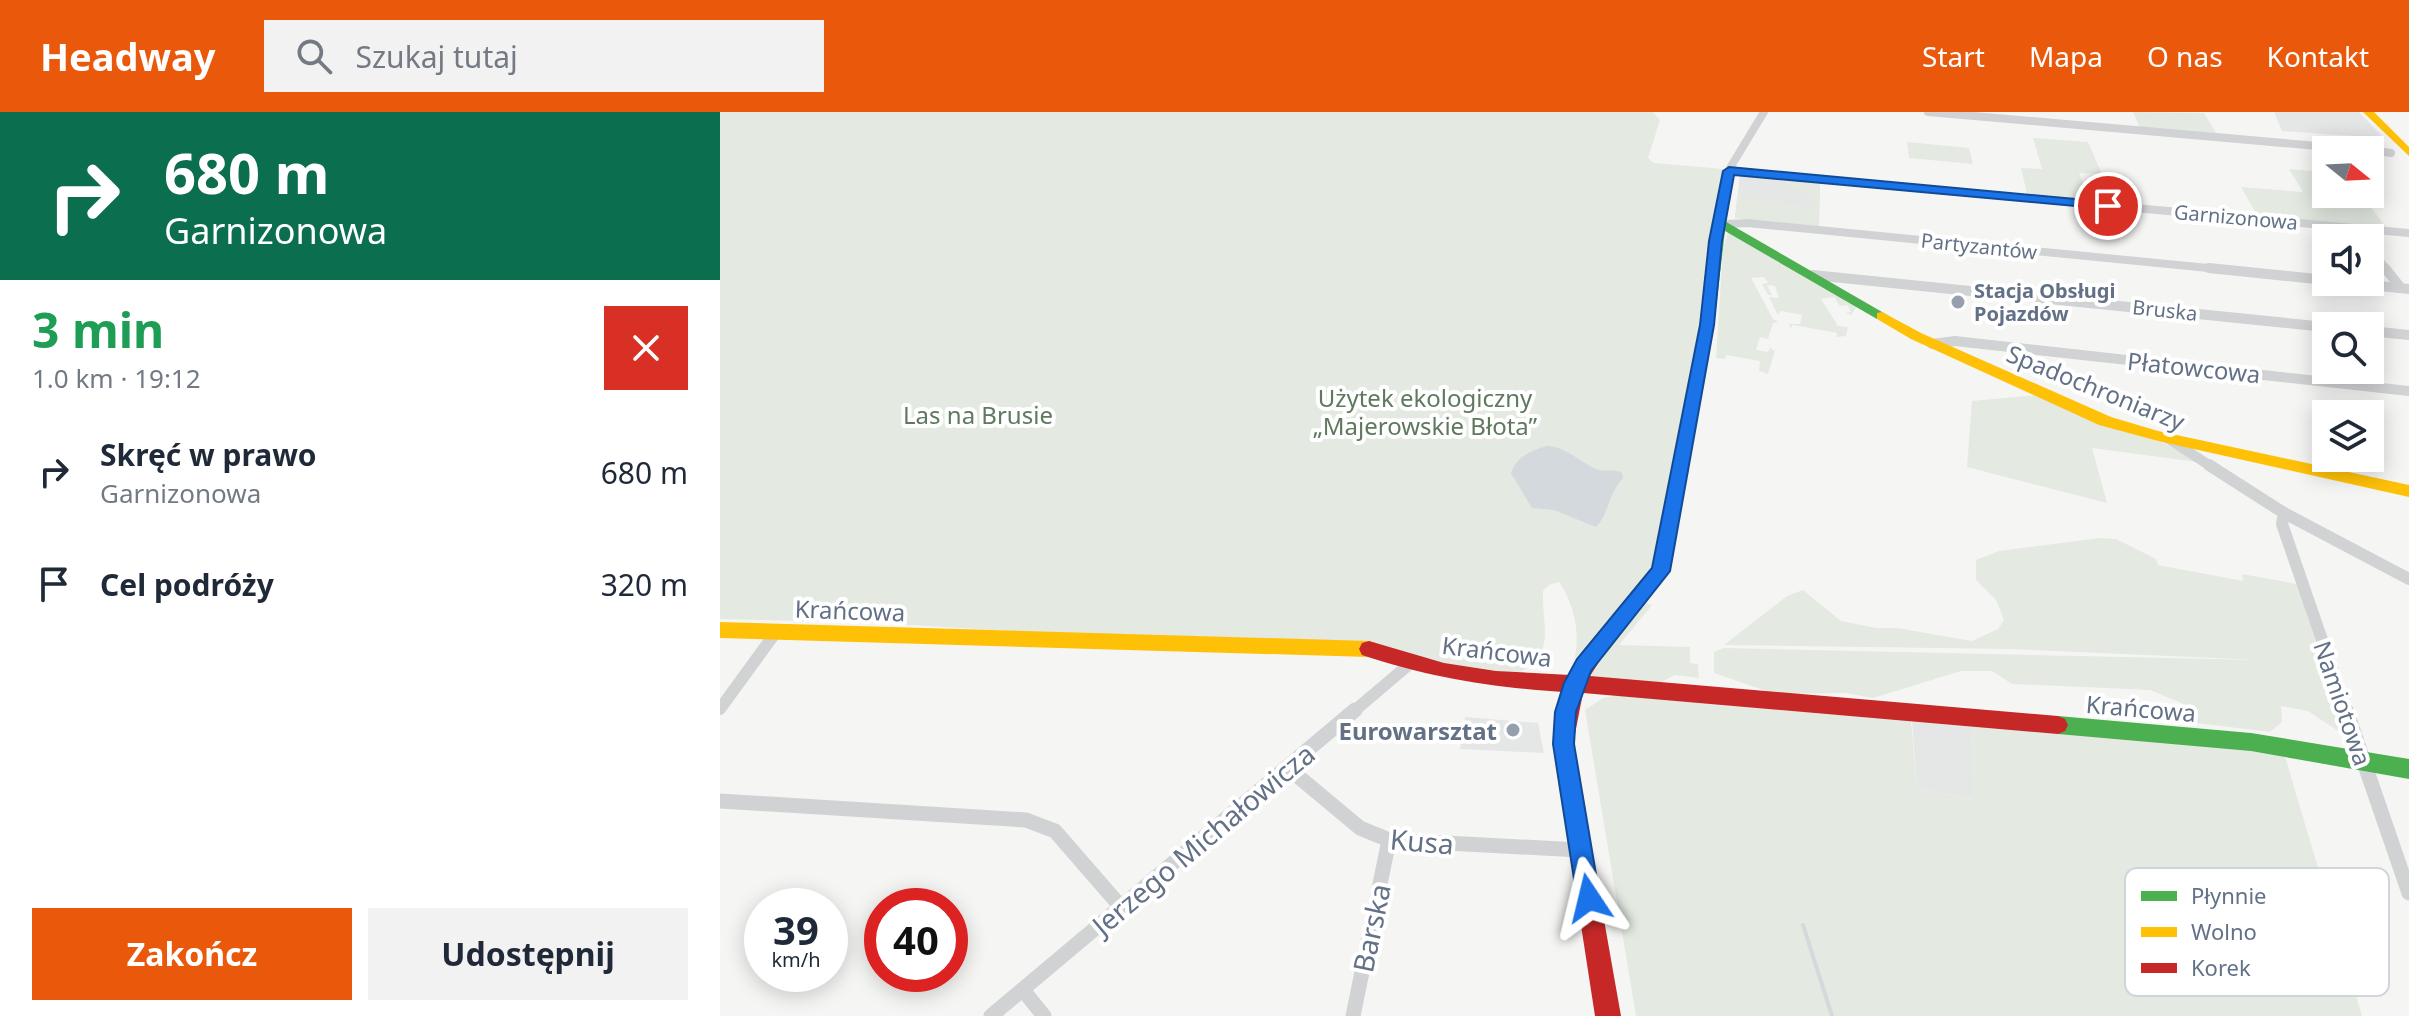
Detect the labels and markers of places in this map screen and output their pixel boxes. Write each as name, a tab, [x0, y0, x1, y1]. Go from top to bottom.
pin	[2074, 172, 2142, 240]
place label: Stacja Obsługi Pojazdów	[1974, 277, 2115, 327]
marker: Stacja Obsługi Pojazdów	[1949, 293, 1967, 311]
place label: Eurowarsztat	[1338, 714, 1497, 747]
marker: Eurowarsztat	[1504, 721, 1522, 739]

